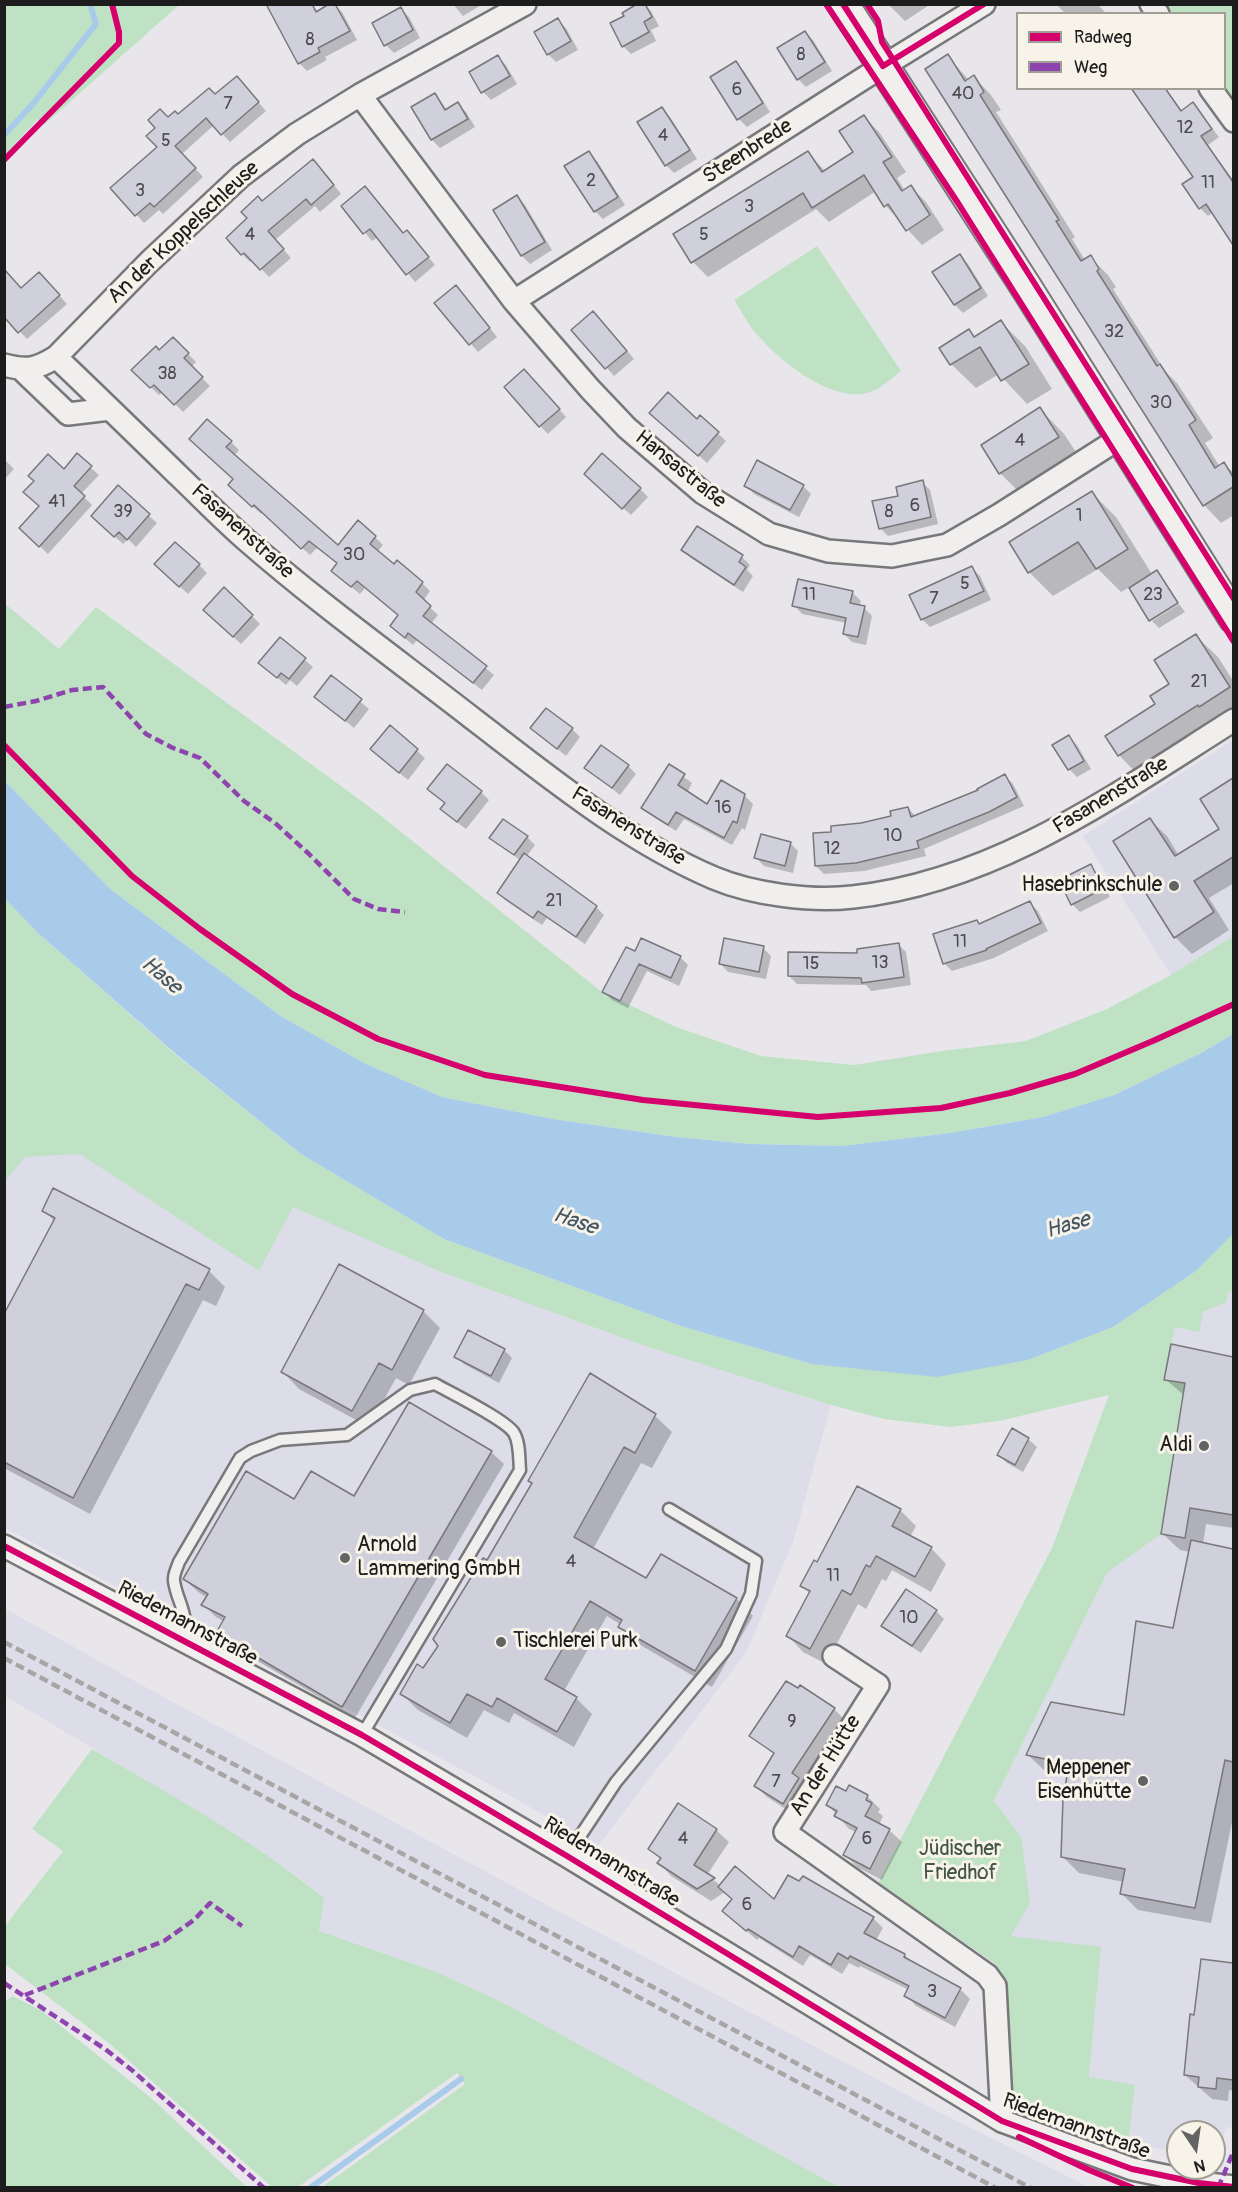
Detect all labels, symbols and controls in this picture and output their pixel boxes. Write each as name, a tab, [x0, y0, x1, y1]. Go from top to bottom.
legend	[1016, 12, 1226, 90]
text: Radweg	[1074, 26, 1132, 49]
house number: 8	[305, 29, 315, 51]
house number: 8	[796, 44, 806, 66]
text: Weg	[1074, 56, 1107, 79]
house number: 6	[732, 79, 742, 101]
house number: 40	[952, 83, 974, 105]
house number: 7	[223, 93, 233, 115]
street label: Steenbrede	[699, 114, 797, 190]
house number: 12	[1176, 117, 1194, 139]
house number: 4	[658, 125, 668, 147]
house number: 5	[161, 130, 171, 152]
street label: An der Koppelschleuse	[103, 156, 265, 310]
house number: 2	[586, 170, 596, 192]
house number: 11	[1201, 172, 1215, 194]
house number: 3	[135, 180, 145, 202]
house number: 3	[744, 196, 754, 218]
house number: 4	[245, 224, 255, 246]
house number: 5	[699, 224, 709, 246]
house number: 32	[1104, 321, 1124, 343]
house number: 38	[157, 363, 177, 385]
house number: 30	[1150, 392, 1172, 414]
street label: Hansastraße	[629, 426, 731, 514]
house number: 4	[1015, 430, 1025, 452]
street label: Fasanenstraße	[185, 479, 299, 585]
house number: 41	[48, 491, 66, 513]
house number: 6	[910, 495, 920, 517]
house number: 39	[113, 501, 133, 523]
house number: 8	[884, 501, 894, 523]
house number: 1	[1075, 505, 1083, 527]
house number: 30	[343, 544, 365, 566]
house number: 5	[960, 573, 970, 595]
house number: 11	[802, 584, 816, 606]
house number: 23	[1143, 584, 1163, 606]
house number: 7	[929, 588, 939, 610]
house number: 21	[1190, 671, 1208, 693]
street label: Fasanenstraße	[1049, 752, 1173, 840]
street label: Fasanenstraße	[566, 782, 690, 872]
house number: 16	[714, 797, 732, 819]
house number: 10	[883, 825, 903, 847]
house number: 12	[823, 838, 841, 860]
place label: Hasebrinkschule	[1021, 873, 1162, 899]
marker: Hasebrinkschule	[1167, 879, 1181, 893]
house number: 21	[545, 890, 563, 912]
house number: 11	[953, 931, 967, 953]
water label: Hase	[135, 951, 187, 1001]
house number: 13	[871, 952, 889, 974]
house number: 15	[803, 953, 819, 975]
water label: Hase	[550, 1202, 600, 1242]
water label: Hase	[1043, 1207, 1093, 1245]
place label: Aldi	[1159, 1433, 1192, 1459]
marker: Aldi	[1197, 1439, 1211, 1453]
place label: Arnold Lammering GmbH	[357, 1533, 520, 1583]
marker: Arnold Lammering GmbH	[338, 1551, 352, 1565]
house number: 4	[566, 1551, 576, 1573]
house number: 11	[826, 1565, 840, 1587]
street label: Riedemannstraße	[113, 1577, 261, 1671]
house number: 10	[899, 1607, 919, 1629]
place label: Tischlerei Purk	[513, 1629, 638, 1655]
marker: Tischlerei Purk	[494, 1635, 508, 1649]
street label: An der Hütte	[785, 1711, 867, 1821]
house number: 9	[787, 1711, 797, 1733]
place label: Meppener Eisenhütte	[1037, 1756, 1131, 1806]
house number: 7	[771, 1771, 781, 1793]
marker: Meppener Eisenhütte	[1136, 1774, 1150, 1788]
street label: Riedemannstraße	[538, 1812, 684, 1914]
house number: 4	[678, 1828, 688, 1850]
house number: 6	[862, 1828, 872, 1850]
park label: Jüdischer Friedhof	[919, 1837, 1001, 1887]
house number: 6	[742, 1894, 752, 1916]
house number: 3	[927, 1981, 937, 2003]
street label: Riedemannstraße	[999, 2089, 1153, 2165]
north arrow	[1166, 2120, 1226, 2180]
text: N	[1192, 2155, 1207, 2177]

